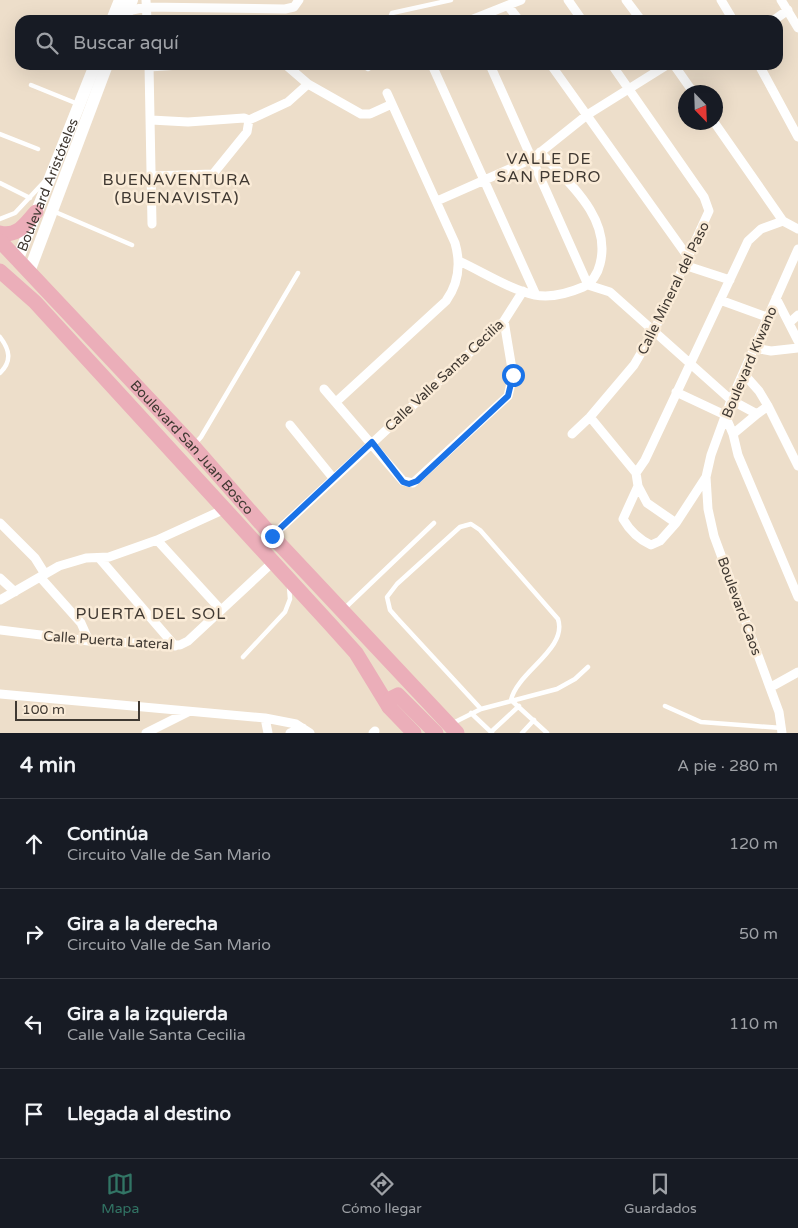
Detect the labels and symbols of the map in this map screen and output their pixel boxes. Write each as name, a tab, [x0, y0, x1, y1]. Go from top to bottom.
north arrow	[678, 85, 723, 130]
street label: Boulevard Aristóteles	[14, 116, 82, 254]
district label: VALLE DE SAN PEDRO	[496, 149, 602, 187]
district label: BUENAVENTURA (BUENAVISTA)	[103, 170, 251, 208]
street label: Calle Mineral del Paso	[634, 219, 713, 357]
street label: Boulevard Kiwano	[718, 304, 781, 421]
street label: Calle Valle Santa Cecilia	[381, 316, 507, 435]
route start	[502, 364, 525, 387]
street label: Boulevard San Juan Bosco	[127, 377, 257, 518]
route end	[261, 525, 284, 548]
street label: Boulevard Caos	[714, 555, 765, 658]
district label: PUERTA DEL SOL	[76, 604, 227, 624]
street label: Calle Puerta Lateral	[43, 627, 173, 654]
scale bar	[15, 698, 140, 721]

